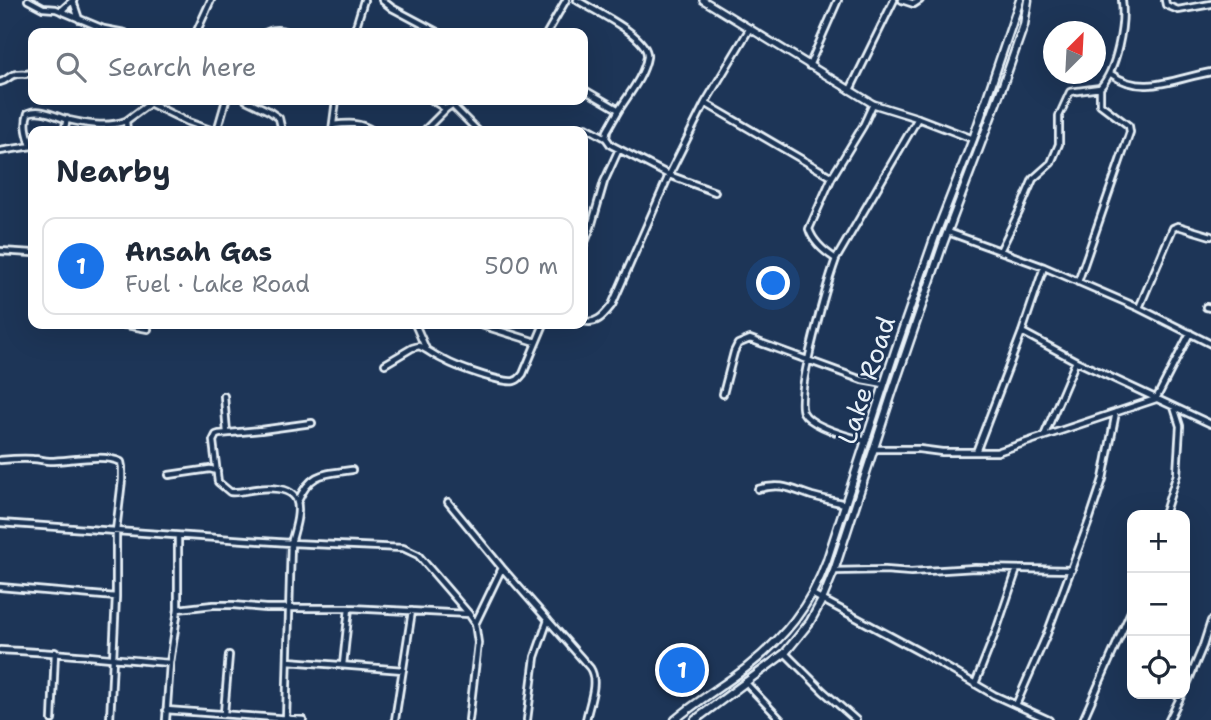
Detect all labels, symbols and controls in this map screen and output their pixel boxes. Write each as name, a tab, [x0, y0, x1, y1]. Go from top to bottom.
north arrow	[1043, 21, 1106, 84]
search box	[28, 28, 588, 105]
icon: search	[52, 48, 90, 86]
text: Search here	[108, 49, 257, 84]
text: Nearby	[56, 151, 171, 192]
text: Ansah Gas	[125, 234, 272, 269]
text: 1	[76, 251, 86, 281]
text: 500 m	[484, 251, 558, 281]
your location	[756, 266, 790, 300]
text: Fuel · Lake Road	[125, 269, 310, 299]
street label: Lake Road	[829, 311, 903, 449]
map controls	[1127, 510, 1190, 699]
button: +	[1127, 510, 1190, 573]
button: −	[1127, 573, 1190, 636]
button: locate	[1127, 636, 1190, 699]
pin: 1	[659, 644, 705, 696]

